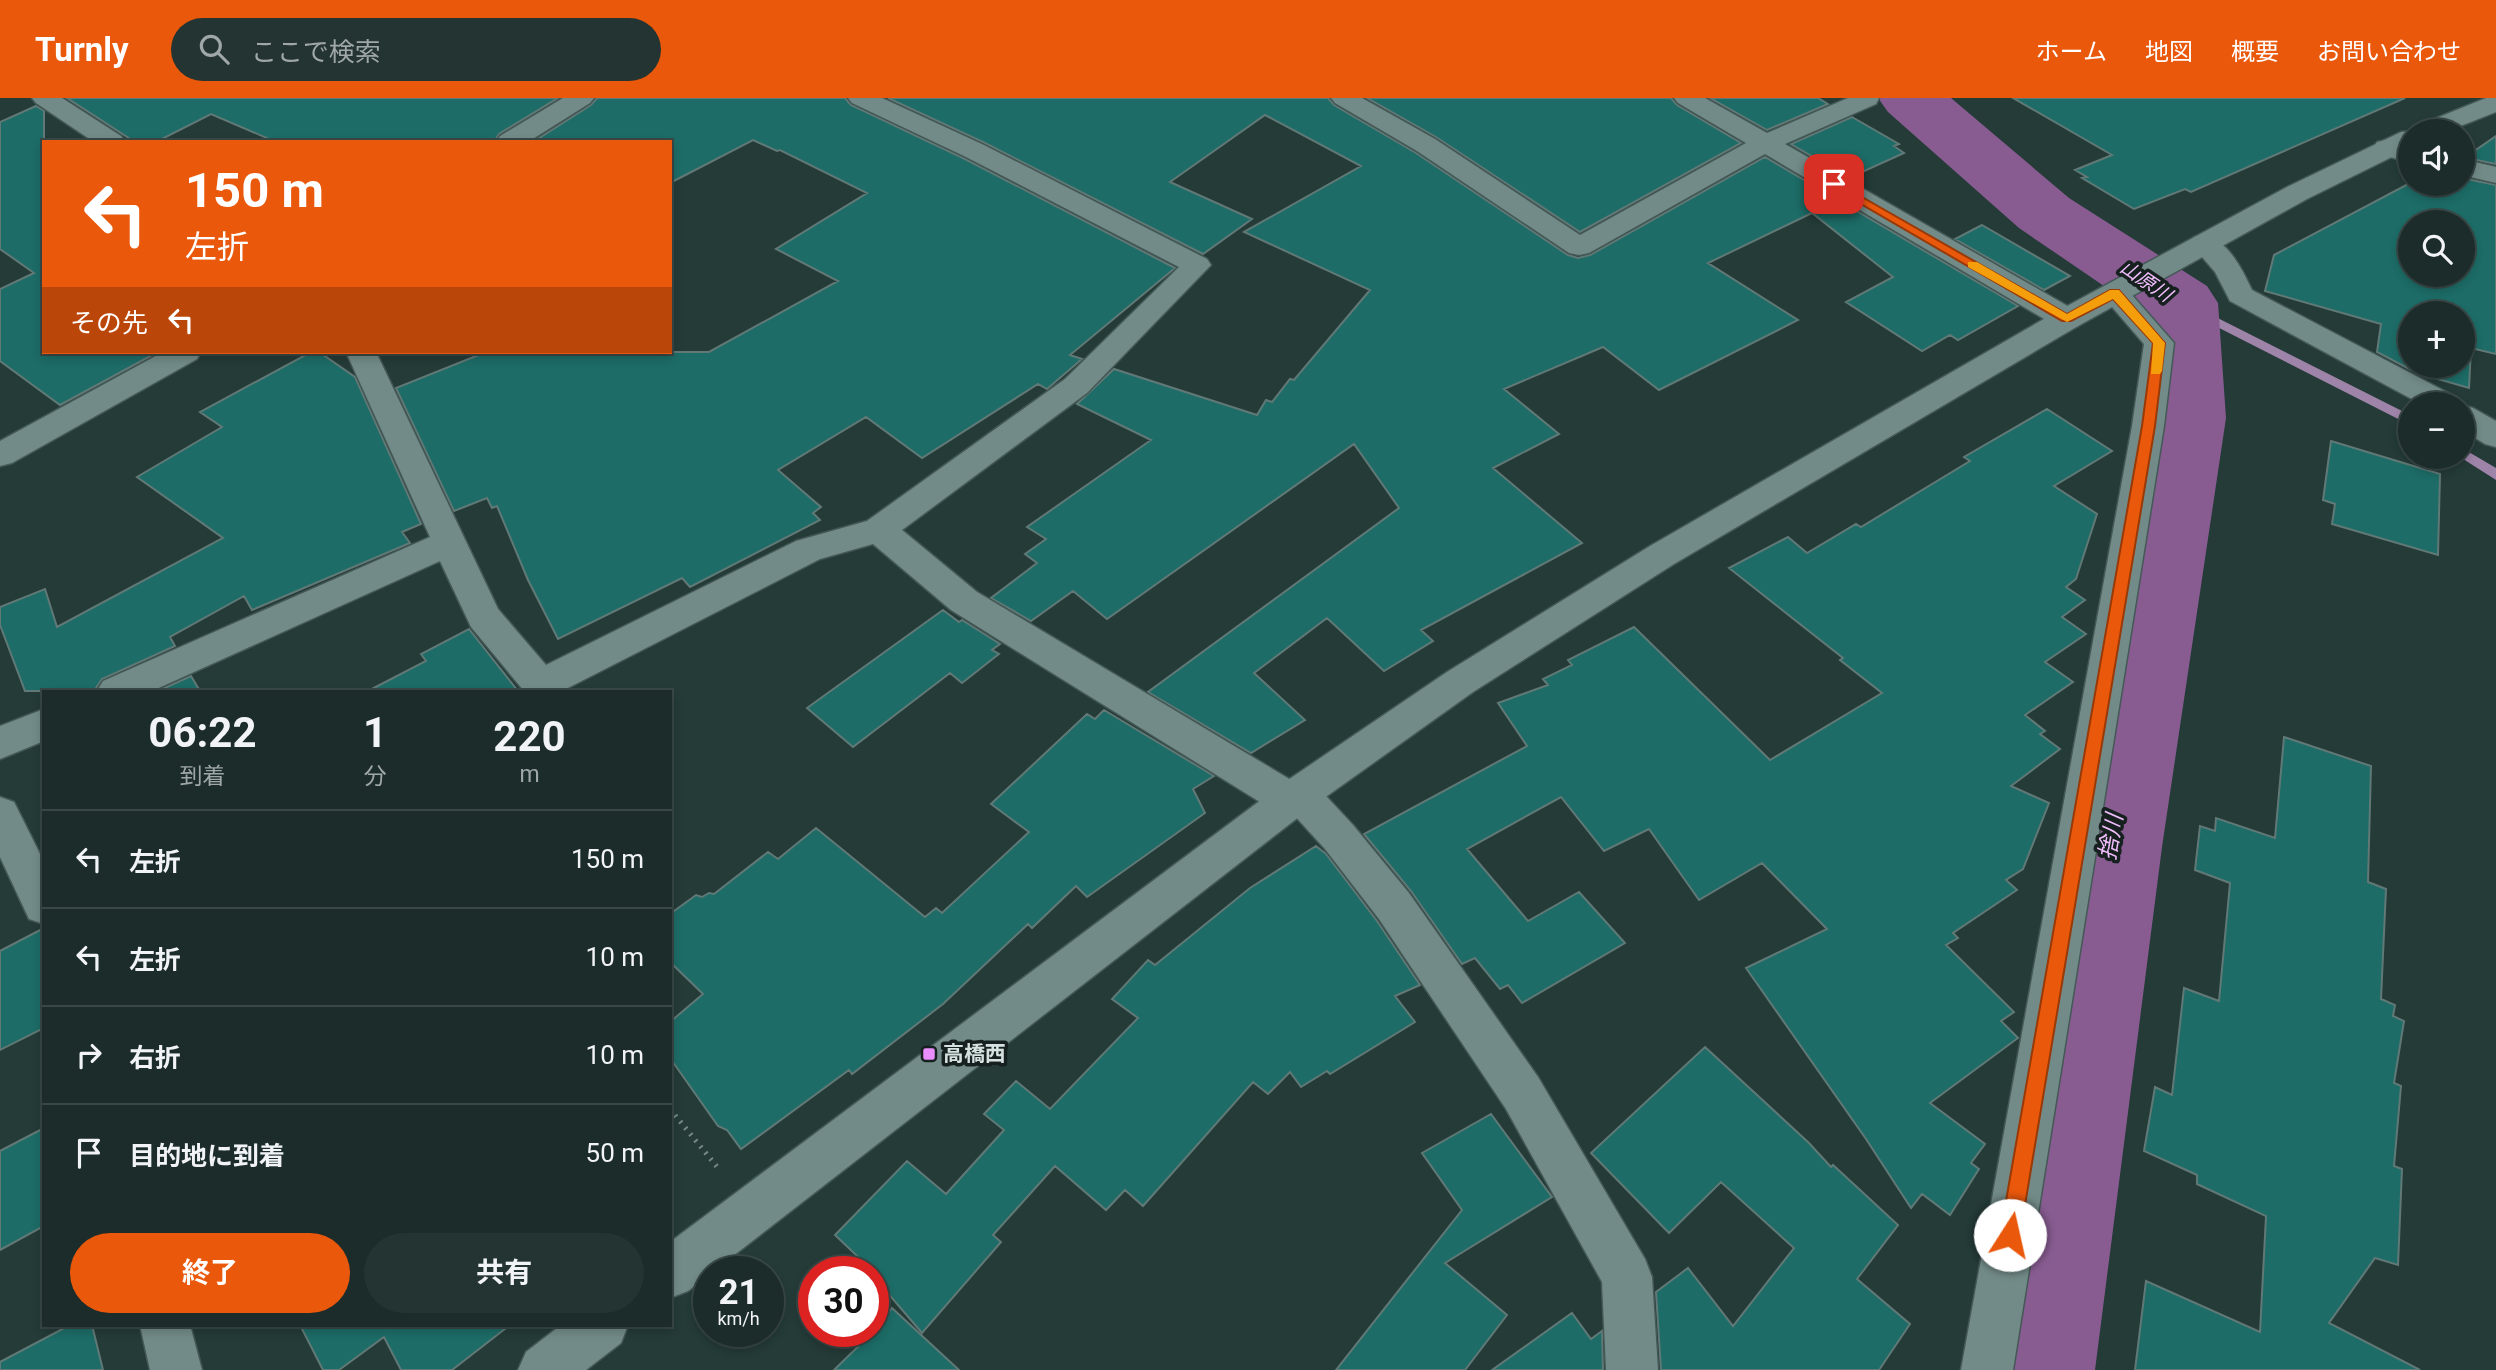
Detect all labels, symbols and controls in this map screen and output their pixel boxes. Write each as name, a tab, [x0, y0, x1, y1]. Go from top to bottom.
search box	[171, 18, 661, 81]
text: Turnly	[35, 30, 129, 69]
icon: search	[195, 30, 233, 68]
text: ここで検索	[251, 37, 381, 67]
text: ホーム	[2036, 38, 2107, 66]
text: 地図	[2145, 38, 2193, 66]
text: 概要	[2231, 38, 2279, 66]
text: お問い合わせ	[2317, 38, 2461, 66]
map controls	[2398, 119, 2475, 469]
button: sound	[2398, 119, 2475, 196]
pin	[1804, 154, 1864, 214]
text: 150 m	[185, 162, 324, 219]
icon: arrive	[1815, 165, 1853, 203]
icon: left	[70, 168, 161, 259]
button: search	[2398, 210, 2475, 287]
text: 左折	[185, 228, 249, 266]
water label: 山原川	[2116, 256, 2178, 308]
icon: left	[162, 301, 200, 339]
button: +	[2398, 301, 2475, 378]
text: その先	[70, 308, 148, 338]
button: −	[2398, 392, 2475, 469]
text: 06:22	[148, 708, 257, 757]
text: 1	[363, 708, 387, 757]
text: 220	[493, 712, 566, 761]
text: m	[519, 761, 540, 788]
text: 到着	[179, 763, 225, 790]
text: 分	[363, 763, 386, 790]
water label: 捨川	[2094, 809, 2129, 862]
icon: left	[70, 840, 108, 878]
text: 150 m	[571, 844, 644, 874]
text: 左折	[129, 847, 181, 877]
icon: left	[70, 938, 108, 976]
text: 10 m	[586, 942, 644, 972]
text: 左折	[129, 945, 181, 975]
icon: right	[70, 1036, 108, 1074]
text: 10 m	[586, 1040, 644, 1070]
place label: 高橋西	[943, 1042, 1006, 1066]
text: 右折	[129, 1043, 181, 1073]
marker: 高橋西	[921, 1046, 937, 1062]
icon: arrive	[70, 1134, 108, 1172]
text: 50 m	[586, 1138, 644, 1168]
text: 目的地に到着	[129, 1141, 285, 1171]
position arrow	[1973, 1198, 2047, 1272]
button: 終了	[70, 1233, 350, 1313]
button: 共有	[364, 1233, 644, 1313]
speed limit sign: 30	[798, 1256, 889, 1347]
text: 21	[718, 1272, 759, 1313]
text: km/h	[717, 1308, 760, 1329]

